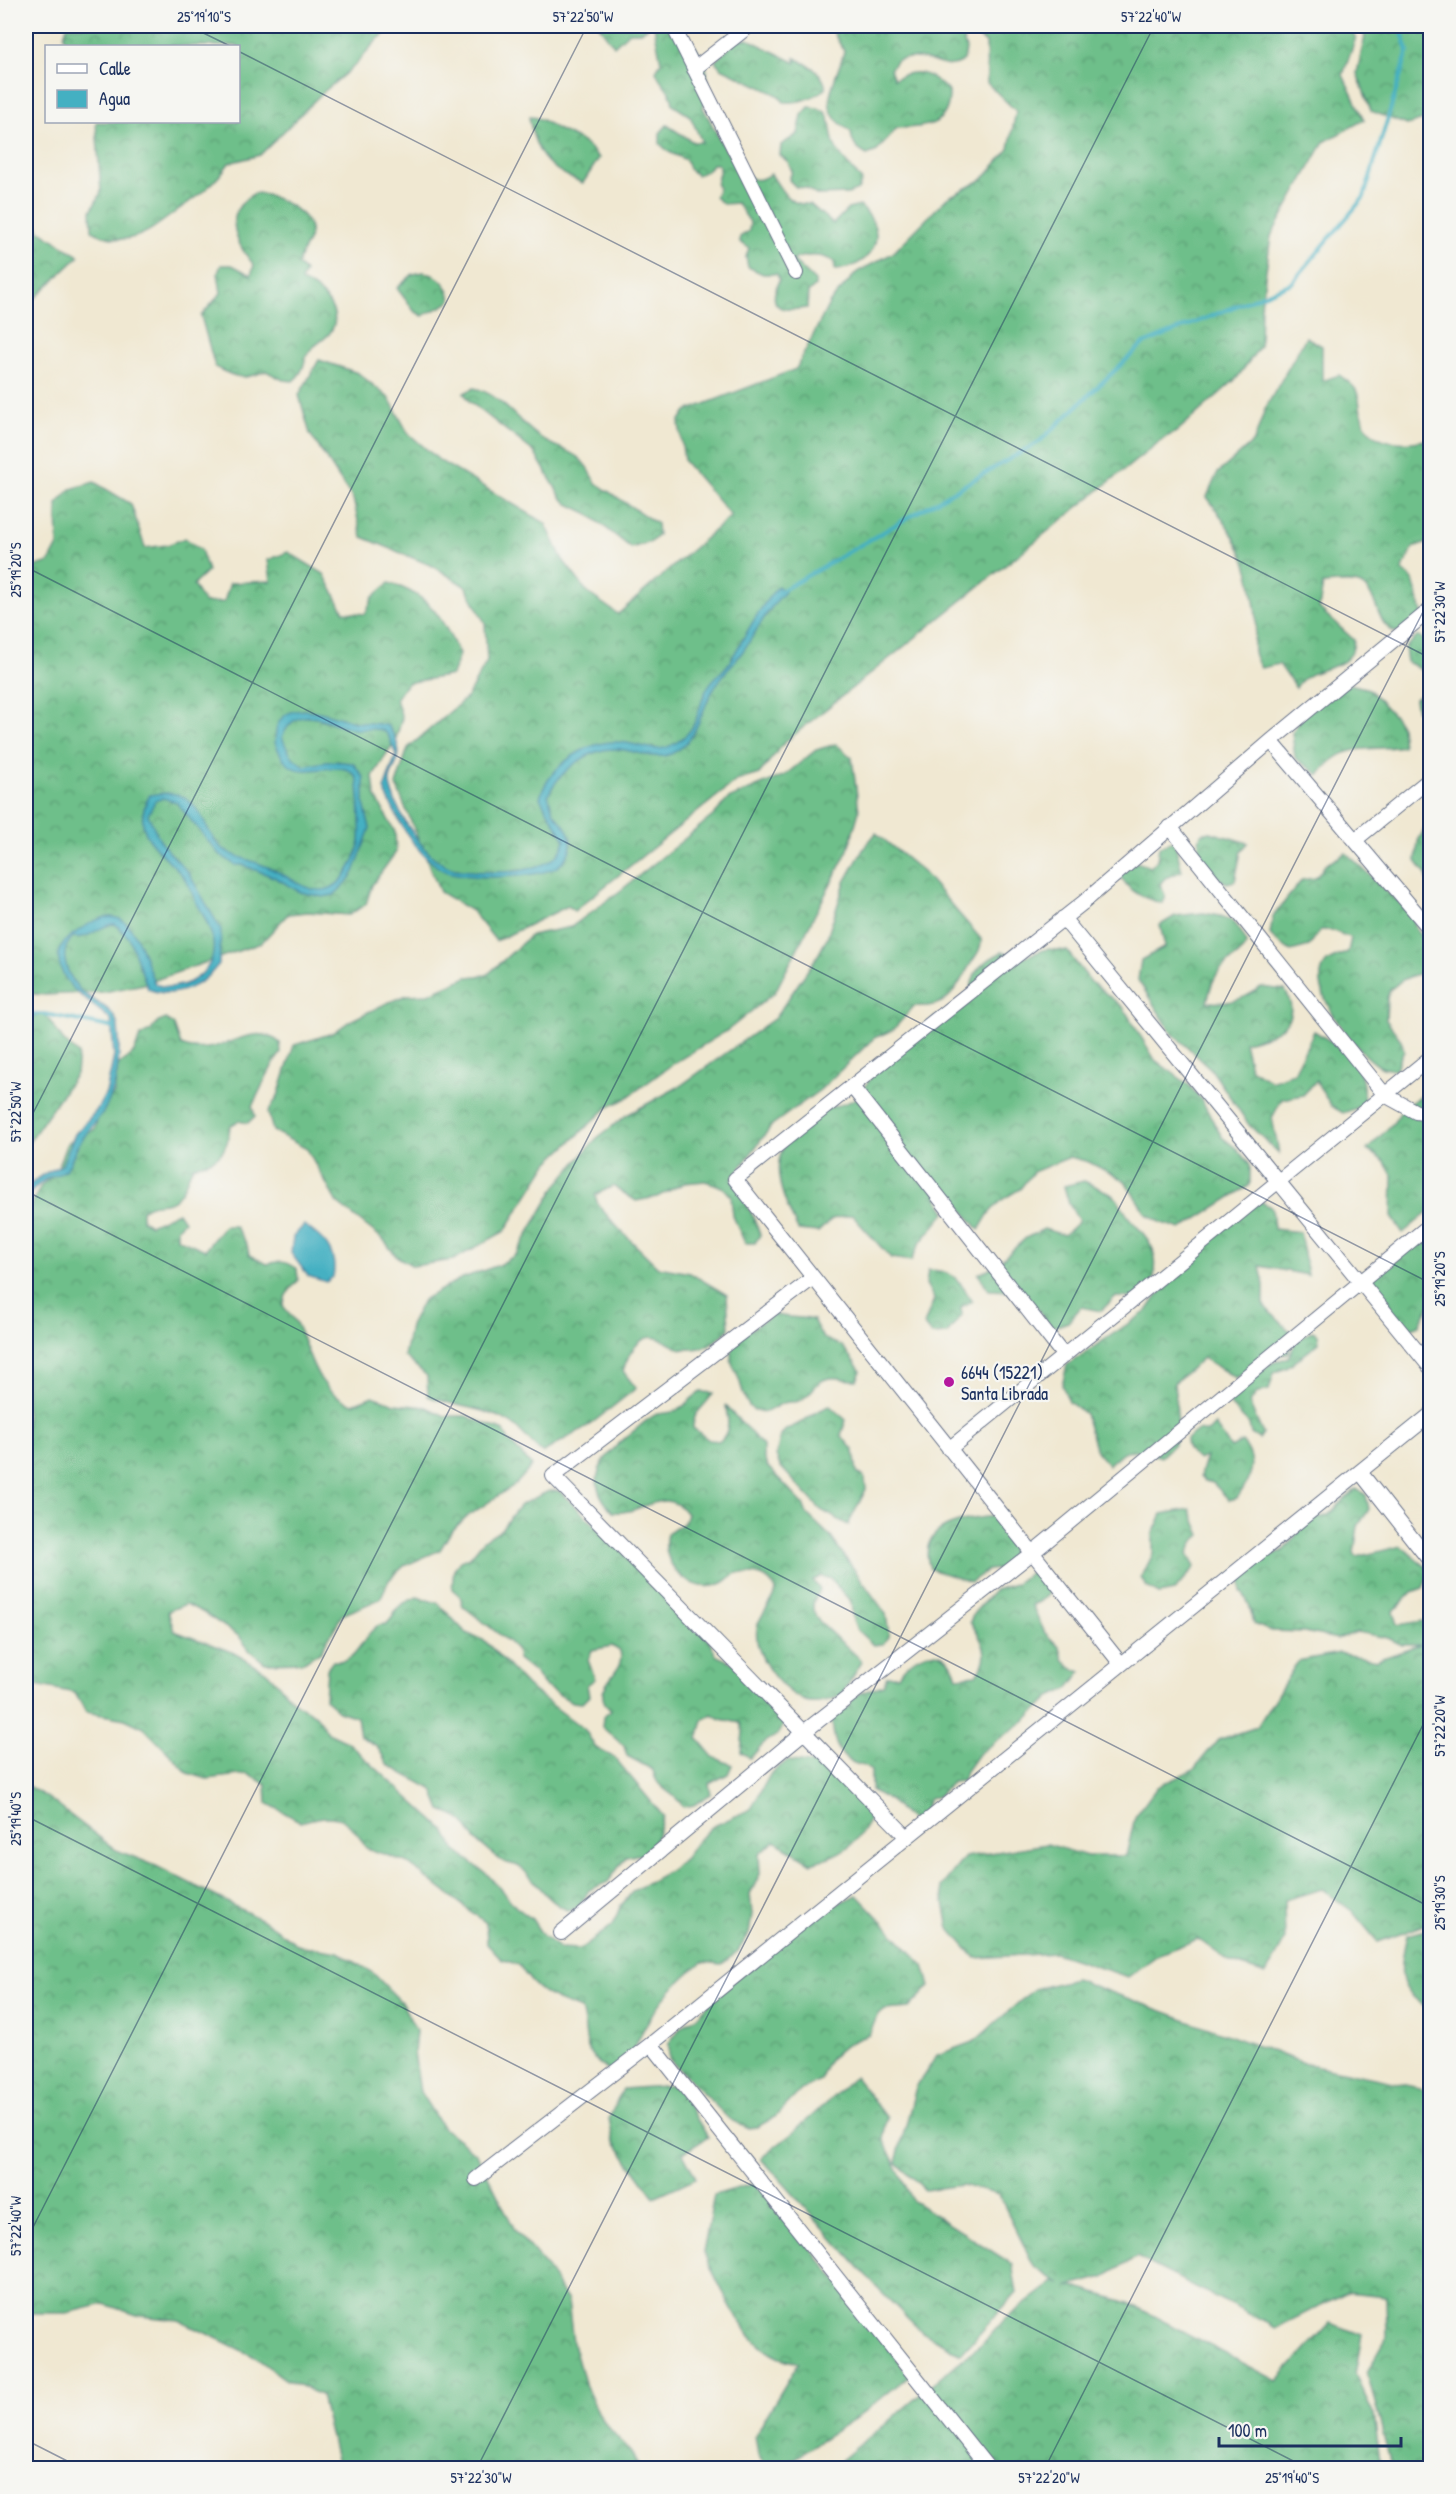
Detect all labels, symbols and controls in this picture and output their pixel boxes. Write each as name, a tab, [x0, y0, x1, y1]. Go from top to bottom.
text: 25°19'10"S	[177, 6, 231, 27]
text: 57°22'50"W	[553, 6, 614, 27]
text: 57°22'40"W	[1121, 6, 1182, 27]
legend	[45, 45, 240, 123]
text: Calle	[99, 56, 131, 81]
text: Agua	[99, 86, 130, 111]
text: 25°19'20"S	[5, 542, 26, 598]
text: 57°22'30"W	[1429, 581, 1450, 642]
text: 57°22'50"W	[5, 1081, 26, 1142]
text: 25°19'20"S	[1429, 1251, 1450, 1307]
place label: 6644 (15221) Santa Librada	[961, 1360, 1048, 1406]
marker: 6644 (15221) Santa Librada	[942, 1375, 956, 1389]
text: 57°22'20"W	[1429, 1695, 1450, 1757]
text: 25°19'40"S	[5, 1792, 26, 1846]
text: 25°19'30"S	[1429, 1875, 1450, 1931]
text: 57°22'40"W	[5, 2195, 26, 2256]
scale bar	[1219, 2410, 1400, 2448]
text: 100 m	[1228, 2418, 1267, 2443]
text: 57°22'30"W	[451, 2467, 512, 2488]
text: 57°22'20"W	[1018, 2467, 1080, 2488]
text: 25°19'40"S	[1265, 2467, 1319, 2488]

